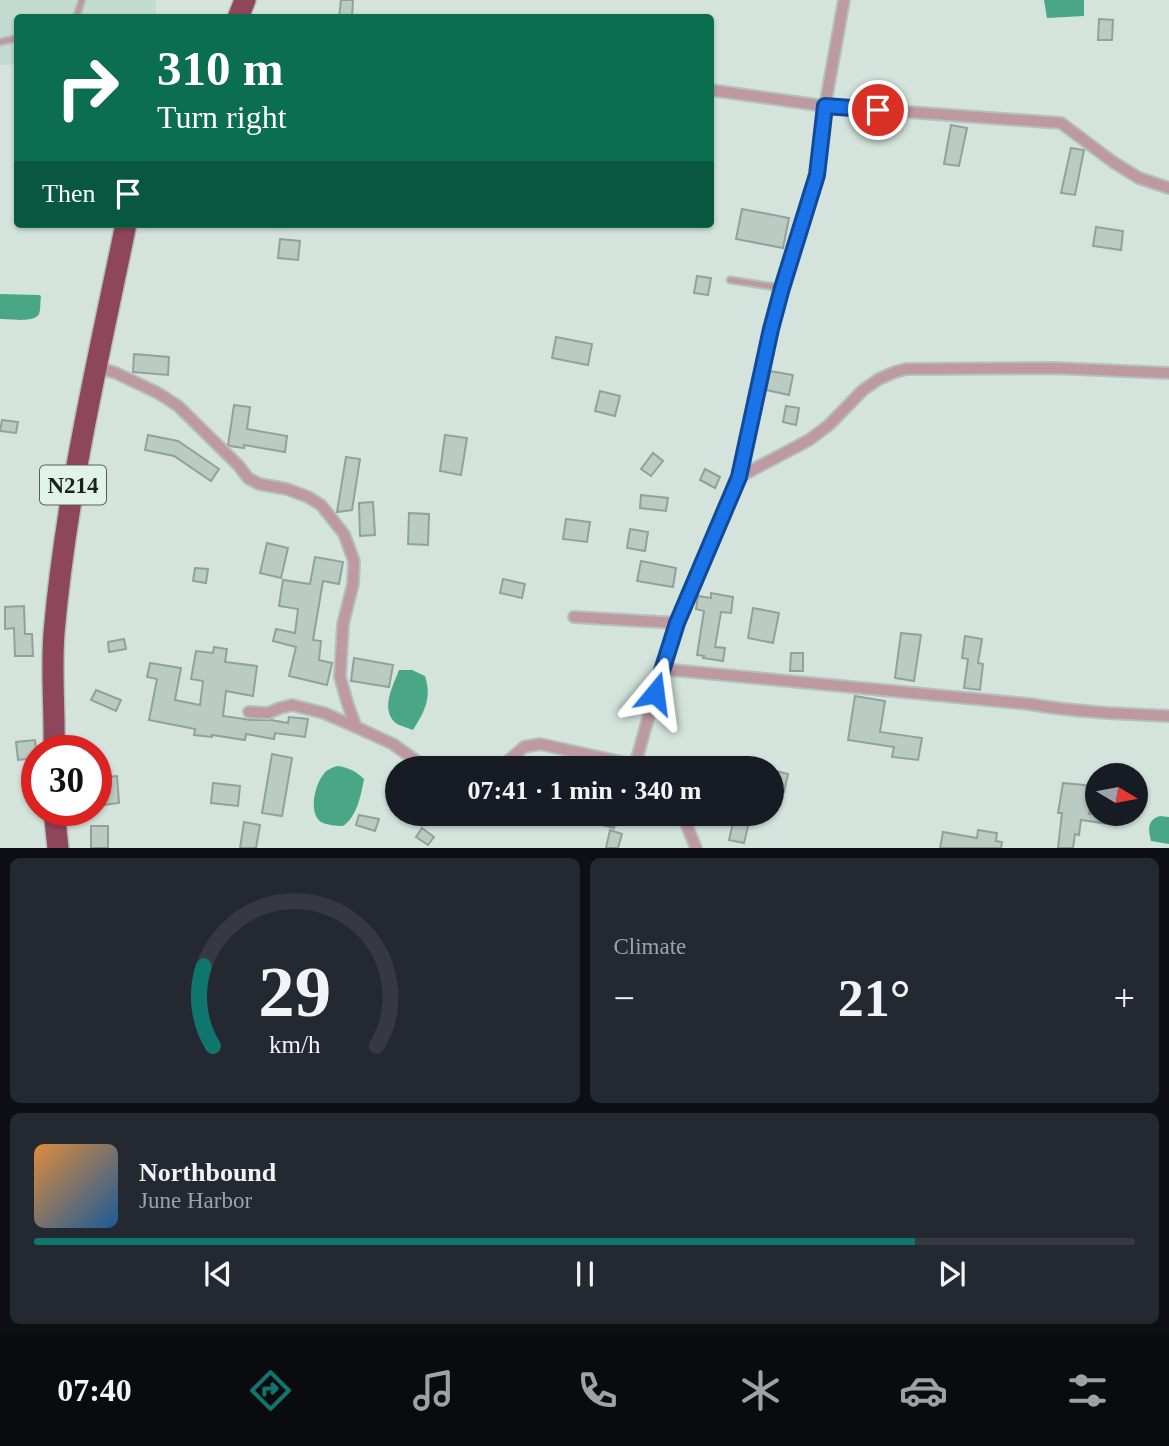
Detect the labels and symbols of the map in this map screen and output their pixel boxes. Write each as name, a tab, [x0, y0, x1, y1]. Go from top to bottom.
pin	[848, 80, 908, 140]
road number: N214	[40, 466, 106, 505]
position arrow	[618, 656, 692, 730]
speed limit sign: 30	[21, 735, 112, 826]
north arrow	[1085, 763, 1148, 826]

